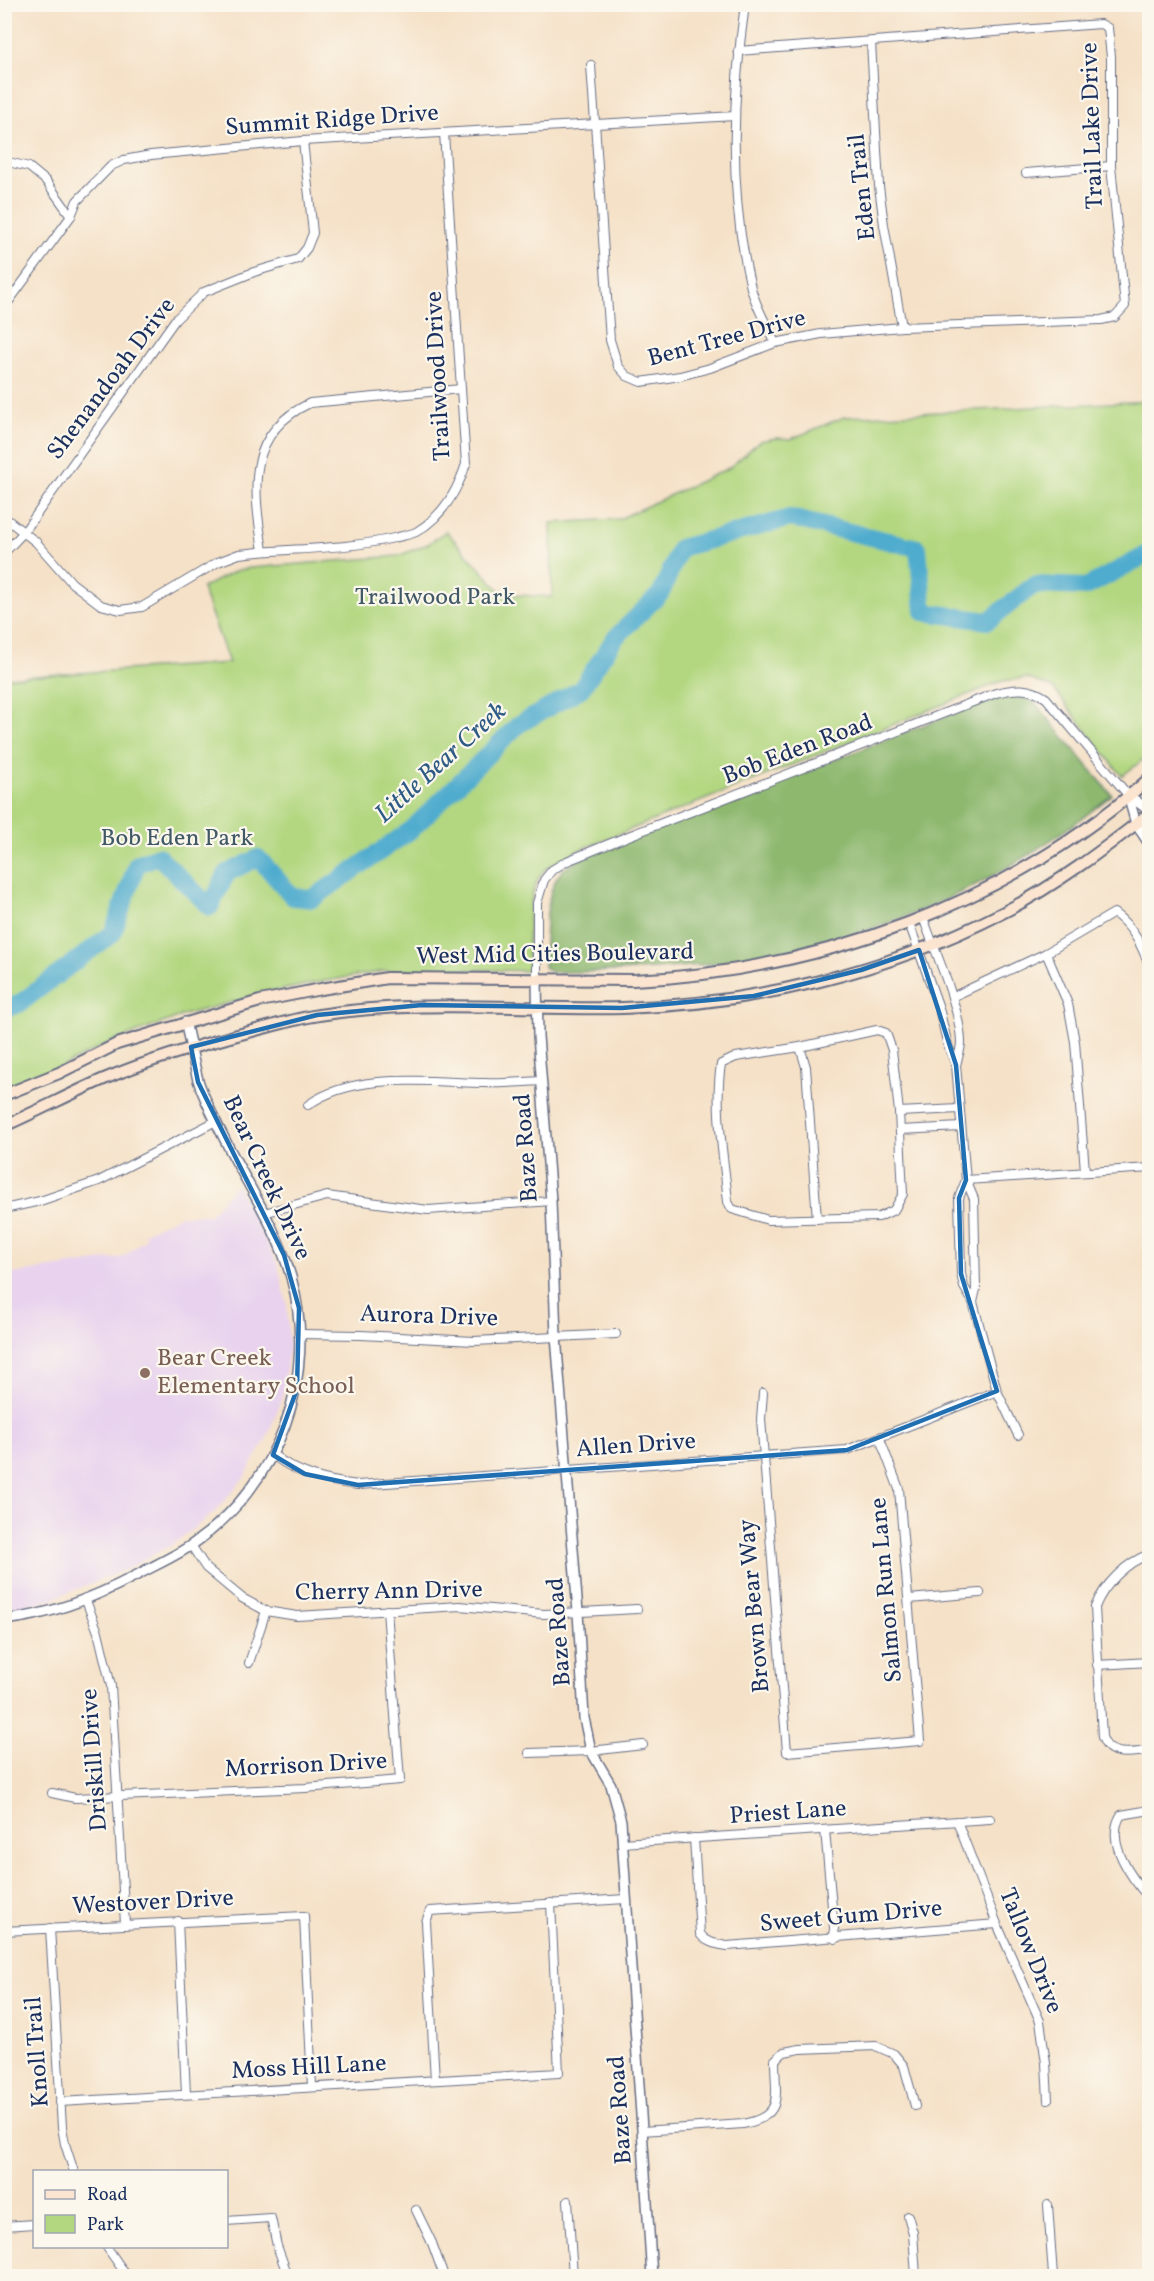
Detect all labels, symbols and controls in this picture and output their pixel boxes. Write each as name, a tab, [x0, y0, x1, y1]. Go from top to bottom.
street label: Trail Lake Drive	[1073, 42, 1113, 210]
street label: Summit Ridge Drive	[224, 97, 440, 145]
street label: Eden Trail	[840, 132, 886, 242]
street label: Trailwood Drive	[418, 290, 460, 462]
street label: Shenandoah Drive	[40, 291, 184, 467]
street label: Bent Tree Drive	[644, 302, 810, 376]
park label: Trailwood Park	[355, 581, 515, 615]
water label: Little Bear Creek	[367, 694, 515, 832]
street label: Bob Eden Road	[718, 706, 878, 794]
park label: Bob Eden Park	[101, 822, 253, 856]
street label: West Mid Cities Boulevard	[416, 936, 694, 974]
street label: Bear Creek Drive	[213, 1090, 319, 1266]
street label: Baze Road	[506, 1092, 548, 1204]
street label: Aurora Drive	[359, 1298, 499, 1336]
place label: Bear Creek Elementary School	[157, 1342, 355, 1404]
marker: Bear Creek Elementary School	[138, 1366, 152, 1380]
street label: Allen Drive	[575, 1425, 697, 1467]
street label: Salmon Run Lane	[862, 1496, 912, 1684]
street label: Brown Bear Way	[730, 1518, 780, 1694]
street label: Cherry Ann Drive	[295, 1573, 483, 1611]
street label: Baze Road	[539, 1576, 581, 1688]
street label: Driskill Drive	[73, 1687, 117, 1833]
street label: Morrison Drive	[224, 1745, 388, 1787]
street label: Priest Lane	[728, 1792, 848, 1834]
street label: Westover Drive	[71, 1882, 235, 1924]
street label: Tallow Drive	[989, 1883, 1071, 2019]
street label: Sweet Gum Drive	[758, 1892, 944, 1942]
street label: Knoll Trail	[17, 1995, 59, 2109]
street label: Moss Hill Lane	[230, 2047, 388, 2089]
street label: Baze Road	[600, 2054, 642, 2166]
legend	[33, 2170, 228, 2248]
text: Road	[87, 2183, 128, 2208]
text: Park	[87, 2213, 124, 2238]

